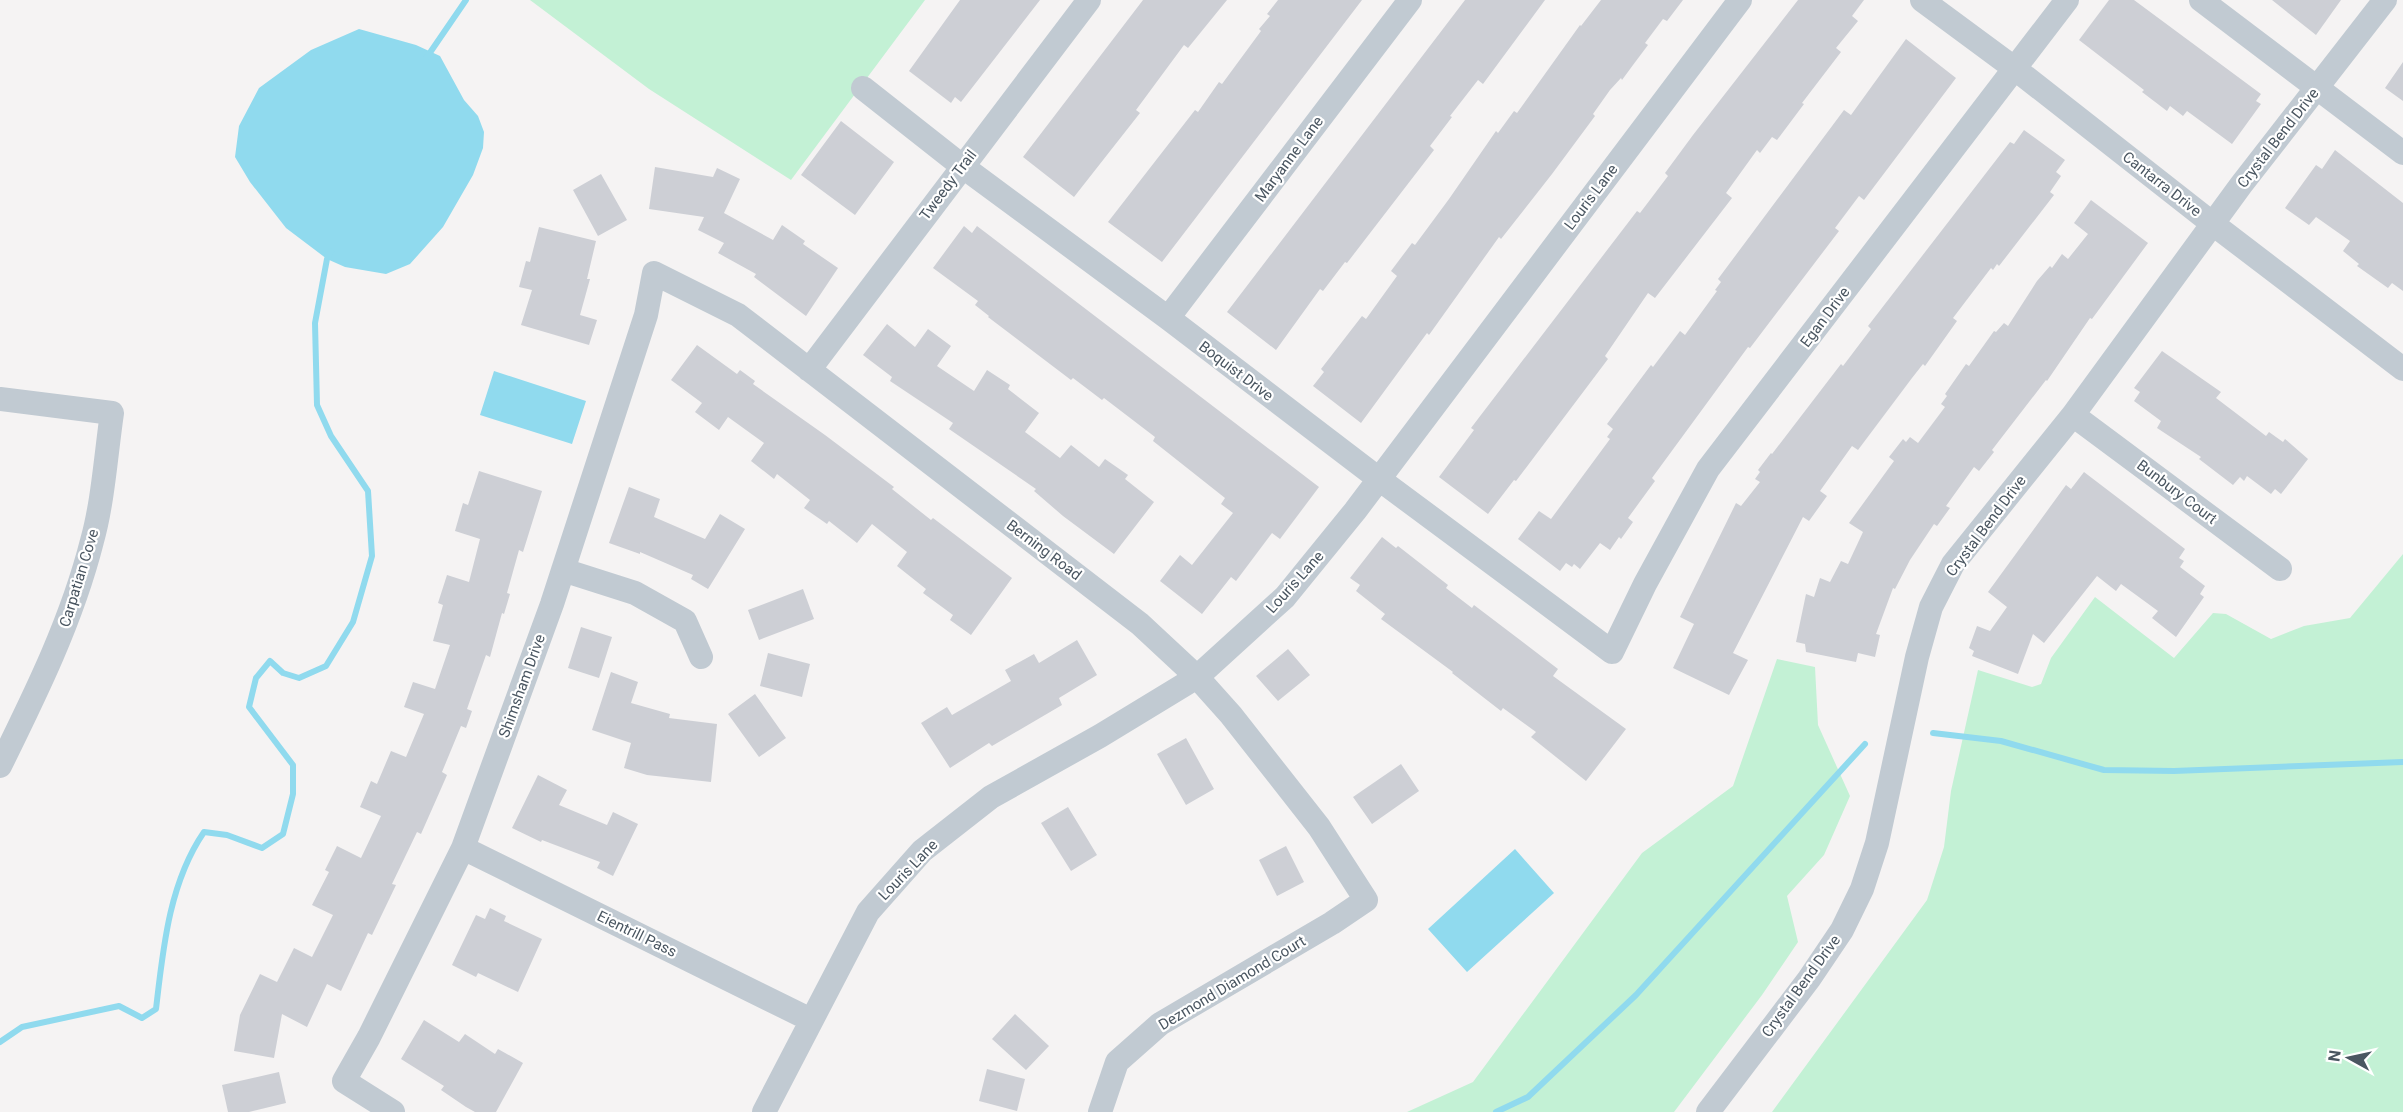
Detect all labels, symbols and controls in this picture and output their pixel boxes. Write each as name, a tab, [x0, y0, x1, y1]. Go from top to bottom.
street label: Crystal Bend Drive	[2233, 84, 2323, 191]
street label: Maryanne Lane	[1251, 113, 1327, 205]
street label: Tweedy Trail	[916, 146, 980, 224]
street label: Cantarra Drive	[2119, 148, 2205, 220]
street label: Louris Lane	[1560, 161, 1622, 233]
street label: Egan Drive	[1797, 283, 1853, 351]
street label: Boquist Drive	[1195, 337, 1277, 405]
street label: Bunbury Court	[2133, 456, 2221, 528]
street label: Crystal Bend Drive	[1942, 472, 2030, 580]
street label: Berning Road	[1003, 516, 1085, 584]
street label: Carpatian Cove	[56, 527, 102, 629]
street label: Louris Lane	[1262, 547, 1328, 617]
street label: Shimsham Drive	[495, 632, 549, 740]
street label: Louris Lane	[875, 836, 941, 904]
street label: Eientrill Pass	[594, 907, 680, 961]
street label: Crystal Bend Drive	[1758, 931, 1844, 1041]
street label: Dezmond Diamond Court	[1155, 932, 1309, 1034]
north arrow	[2319, 1028, 2379, 1088]
text: N	[2324, 1049, 2345, 1063]

